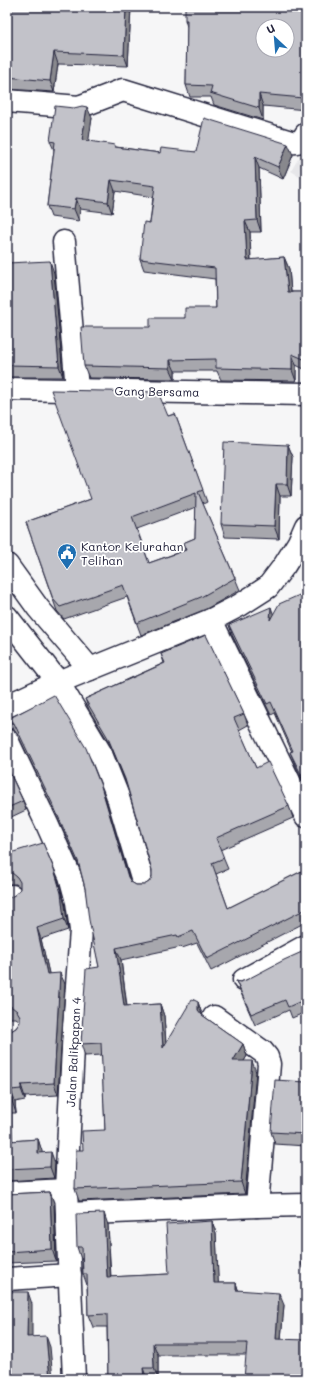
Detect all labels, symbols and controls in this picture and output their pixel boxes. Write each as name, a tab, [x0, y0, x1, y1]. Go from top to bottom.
north arrow	[255, 18, 295, 58]
text: U	[264, 20, 277, 37]
street label: Gang Bersama	[114, 382, 200, 400]
place label: Kantor Kelurahan Telihan	[81, 538, 183, 568]
public building icon: Kantor Kelurahan Telihan	[56, 542, 78, 570]
street label: Jalan Balikpapan 4	[62, 996, 84, 1108]

